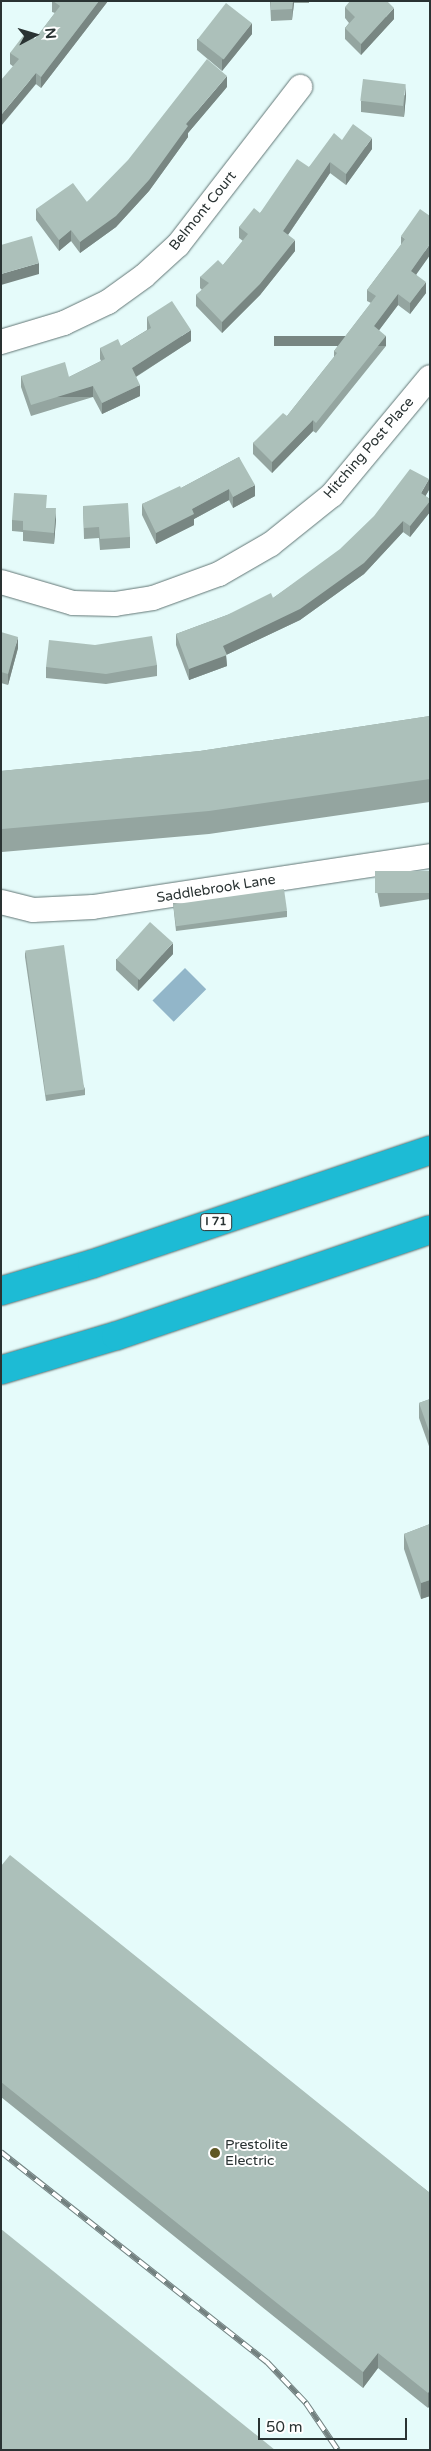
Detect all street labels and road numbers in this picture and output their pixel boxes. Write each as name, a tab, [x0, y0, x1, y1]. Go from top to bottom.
street label: Belmont Court	[166, 168, 240, 254]
street label: Hitching Post Place	[320, 394, 418, 502]
street label: Saddlebrook Lane	[155, 871, 277, 907]
road number: I 71	[200, 1212, 232, 1232]

